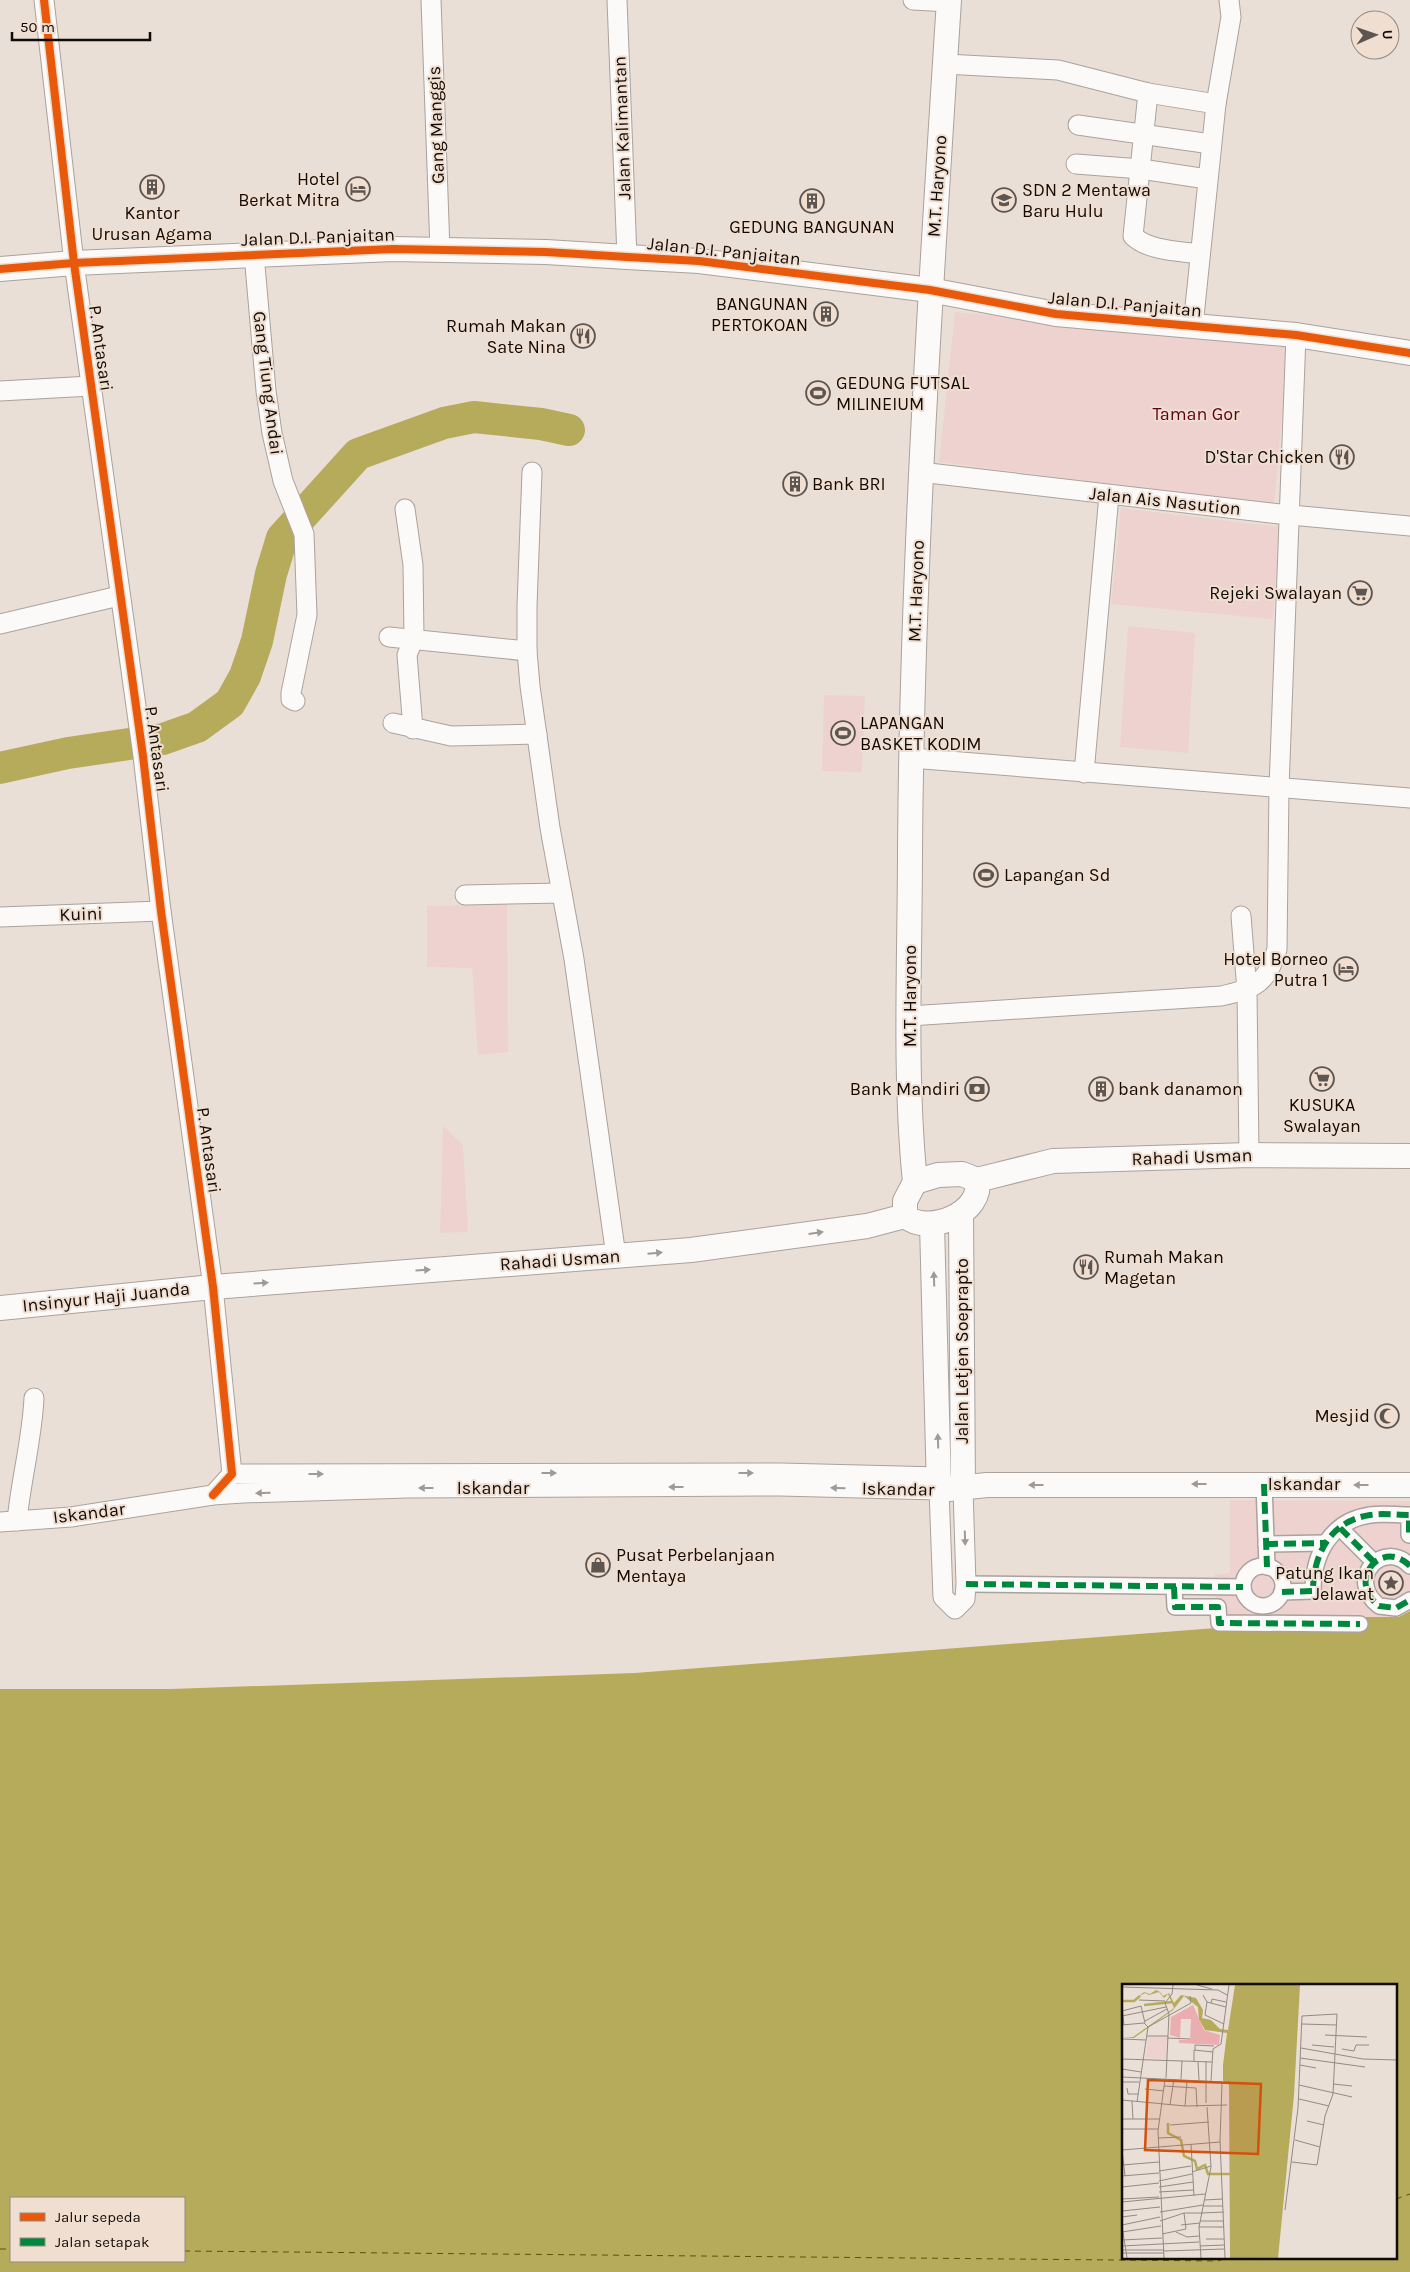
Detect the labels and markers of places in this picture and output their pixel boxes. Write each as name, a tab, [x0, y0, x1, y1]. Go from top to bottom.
place label: Hotel Berkat Mitra	[238, 168, 340, 211]
building icon: Kantor Urusan Agama	[139, 174, 165, 200]
hotel icon: Hotel Berkat Mitra	[345, 176, 371, 202]
place label: SDN 2 Mentawa Baru Hulu	[1022, 179, 1151, 222]
school or university icon: SDN 2 Mentawa Baru Hulu	[991, 187, 1017, 213]
building icon: GEDUNG BANGUNAN	[799, 188, 825, 214]
place label: Kantor Urusan Agama	[92, 202, 212, 245]
place label: GEDUNG BANGUNAN	[729, 216, 895, 238]
place label: BANGUNAN PERTOKOAN	[711, 293, 808, 336]
building icon: BANGUNAN PERTOKOAN	[813, 301, 839, 327]
place label: Rumah Makan Sate Nina	[446, 315, 566, 358]
restaurant icon: Rumah Makan Sate Nina	[570, 323, 596, 349]
place label: GEDUNG FUTSAL MILINEIUM	[836, 372, 970, 415]
sports icon: GEDUNG FUTSAL MILINEIUM	[805, 380, 831, 406]
restaurant icon: D'Star Chicken	[1329, 444, 1355, 470]
place label: D'Star Chicken	[1205, 446, 1324, 468]
building icon: Bank BRI	[782, 471, 808, 497]
place label: Bank BRI	[812, 473, 886, 495]
supermarket icon: Rejeki Swalayan	[1347, 580, 1373, 606]
place label: Rejeki Swalayan	[1209, 582, 1342, 604]
place label: LAPANGAN BASKET KODIM	[860, 712, 981, 755]
sports icon: LAPANGAN BASKET KODIM	[830, 720, 856, 746]
sports icon: Lapangan Sd	[973, 862, 999, 888]
place label: Lapangan Sd	[1004, 864, 1110, 886]
place label: Hotel Borneo Putra 1	[1223, 948, 1328, 991]
hotel icon: Hotel Borneo Putra 1	[1333, 956, 1359, 982]
supermarket icon: KUSUKA Swalayan	[1309, 1066, 1335, 1092]
bank icon: Bank Mandiri	[964, 1076, 990, 1102]
building icon: bank danamon	[1088, 1076, 1114, 1102]
place label: Bank Mandiri	[850, 1078, 960, 1100]
place label: bank danamon	[1118, 1078, 1243, 1100]
place label: KUSUKA Swalayan	[1283, 1094, 1361, 1137]
place label: Rumah Makan Magetan	[1104, 1246, 1224, 1289]
restaurant icon: Rumah Makan Magetan	[1073, 1254, 1099, 1280]
mosque icon: Mesjid	[1374, 1403, 1400, 1429]
place label: Mesjid	[1314, 1405, 1370, 1427]
place label: Pusat Perbelanjaan Mentaya	[616, 1544, 775, 1587]
shop icon: Pusat Perbelanjaan Mentaya	[585, 1552, 611, 1578]
place label: Patung Ikan Jelawat	[1275, 1562, 1374, 1605]
place icon: Patung Ikan Jelawat	[1378, 1570, 1404, 1596]

